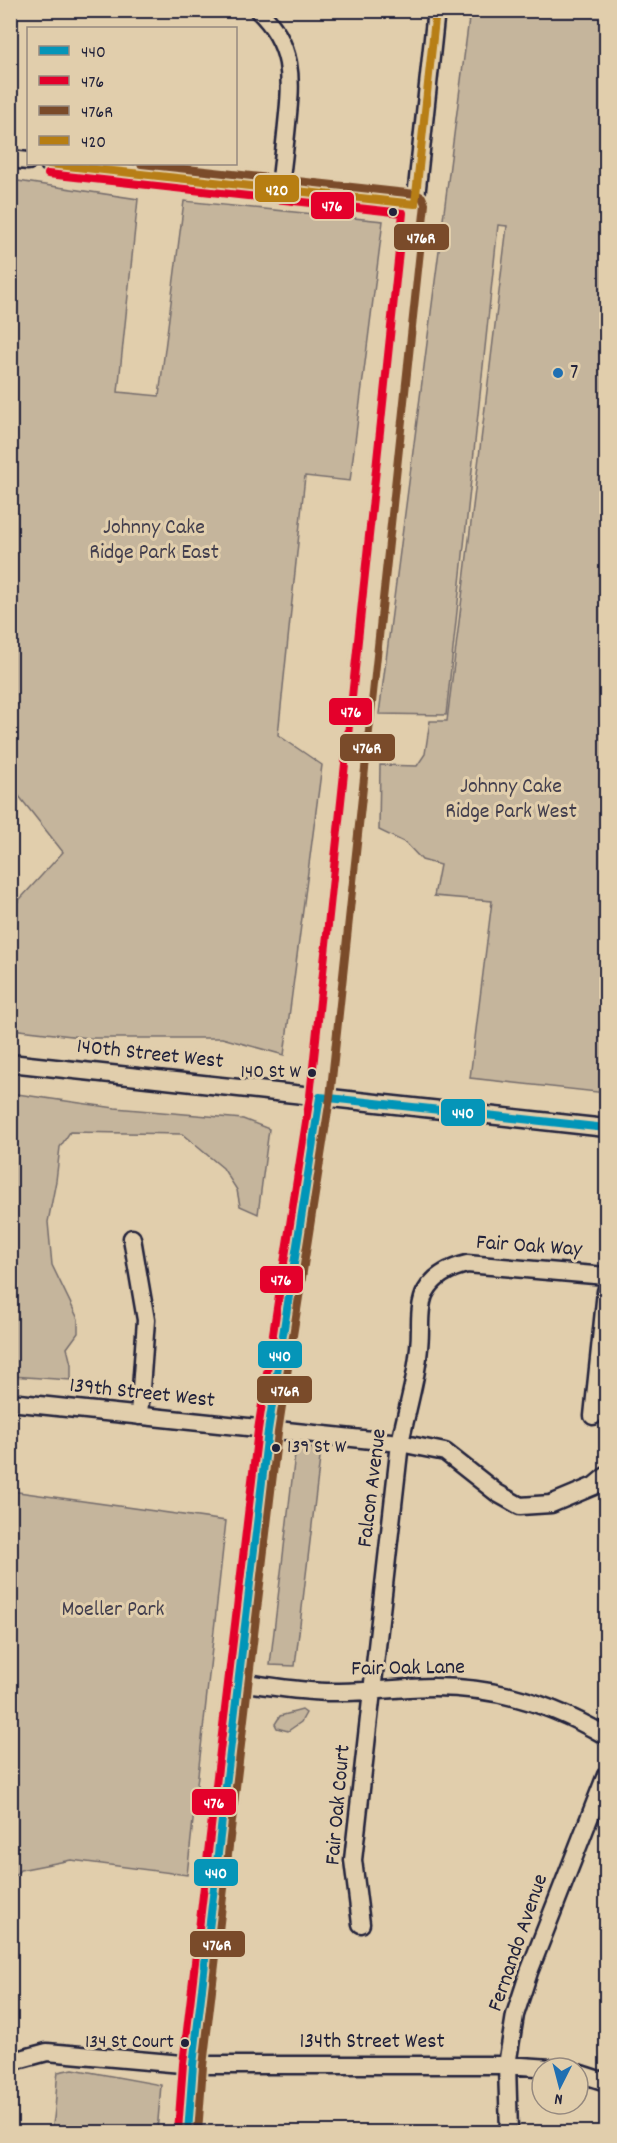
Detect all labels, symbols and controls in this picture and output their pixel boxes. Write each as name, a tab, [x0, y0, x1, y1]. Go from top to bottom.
legend	[27, 27, 237, 165]
text: 440	[81, 41, 106, 66]
text: 476	[81, 71, 104, 96]
text: 476R	[81, 101, 113, 126]
text: 420	[81, 131, 106, 156]
line badge: 420	[254, 174, 300, 203]
text: 420	[266, 180, 288, 203]
line badge: 476	[310, 191, 355, 220]
text: 476	[322, 196, 342, 219]
unlabelled marker	[387, 206, 399, 218]
line badge: 476R	[393, 223, 450, 251]
text: 476R	[407, 228, 435, 251]
place label: 7	[570, 358, 578, 389]
marker: 7	[551, 366, 565, 380]
park label: Johnny Cake Ridge Park East	[89, 513, 219, 569]
line badge: 476	[328, 697, 373, 726]
text: 476	[341, 702, 361, 725]
line badge: 476R	[339, 733, 396, 762]
text: 476R	[353, 738, 381, 761]
park label: Johnny Cake Ridge Park West	[445, 772, 577, 828]
street label: 140th Street West	[75, 1032, 225, 1078]
place label: 140 St W	[241, 1059, 302, 1087]
marker: 140 St W	[306, 1067, 318, 1079]
line badge: 440	[440, 1098, 486, 1127]
text: 440	[452, 1103, 474, 1126]
street label: Fair Oak Way	[475, 1228, 584, 1266]
line badge: 476	[259, 1265, 304, 1294]
text: 476	[271, 1270, 291, 1293]
line badge: 440	[257, 1340, 303, 1369]
text: 440	[269, 1346, 291, 1369]
street label: 139th Street West	[68, 1371, 216, 1417]
line badge: 476R	[256, 1375, 313, 1404]
text: 476R	[271, 1381, 299, 1404]
street label: Falcon Avenue	[350, 1427, 396, 1549]
place label: 139 St W	[287, 1434, 347, 1462]
marker: 139 St W	[270, 1442, 282, 1454]
park label: Moeller Park	[61, 1595, 165, 1626]
street label: Fair Oak Lane	[351, 1653, 465, 1685]
street label: Fair Oak Court	[318, 1743, 360, 1867]
line badge: 476	[191, 1788, 237, 1816]
text: 476	[204, 1793, 224, 1816]
line badge: 440	[193, 1858, 239, 1887]
text: 440	[205, 1863, 227, 1886]
street label: Fernando Avenue	[481, 1870, 557, 2016]
line badge: 476R	[189, 1930, 246, 1958]
text: 476R	[203, 1935, 231, 1958]
street label: 134th Street West	[299, 2027, 445, 2058]
place label: 134 St Court	[85, 2029, 174, 2057]
marker: 134 St Court	[179, 2037, 191, 2049]
north arrow	[530, 2056, 590, 2116]
text: N	[553, 2087, 564, 2110]

